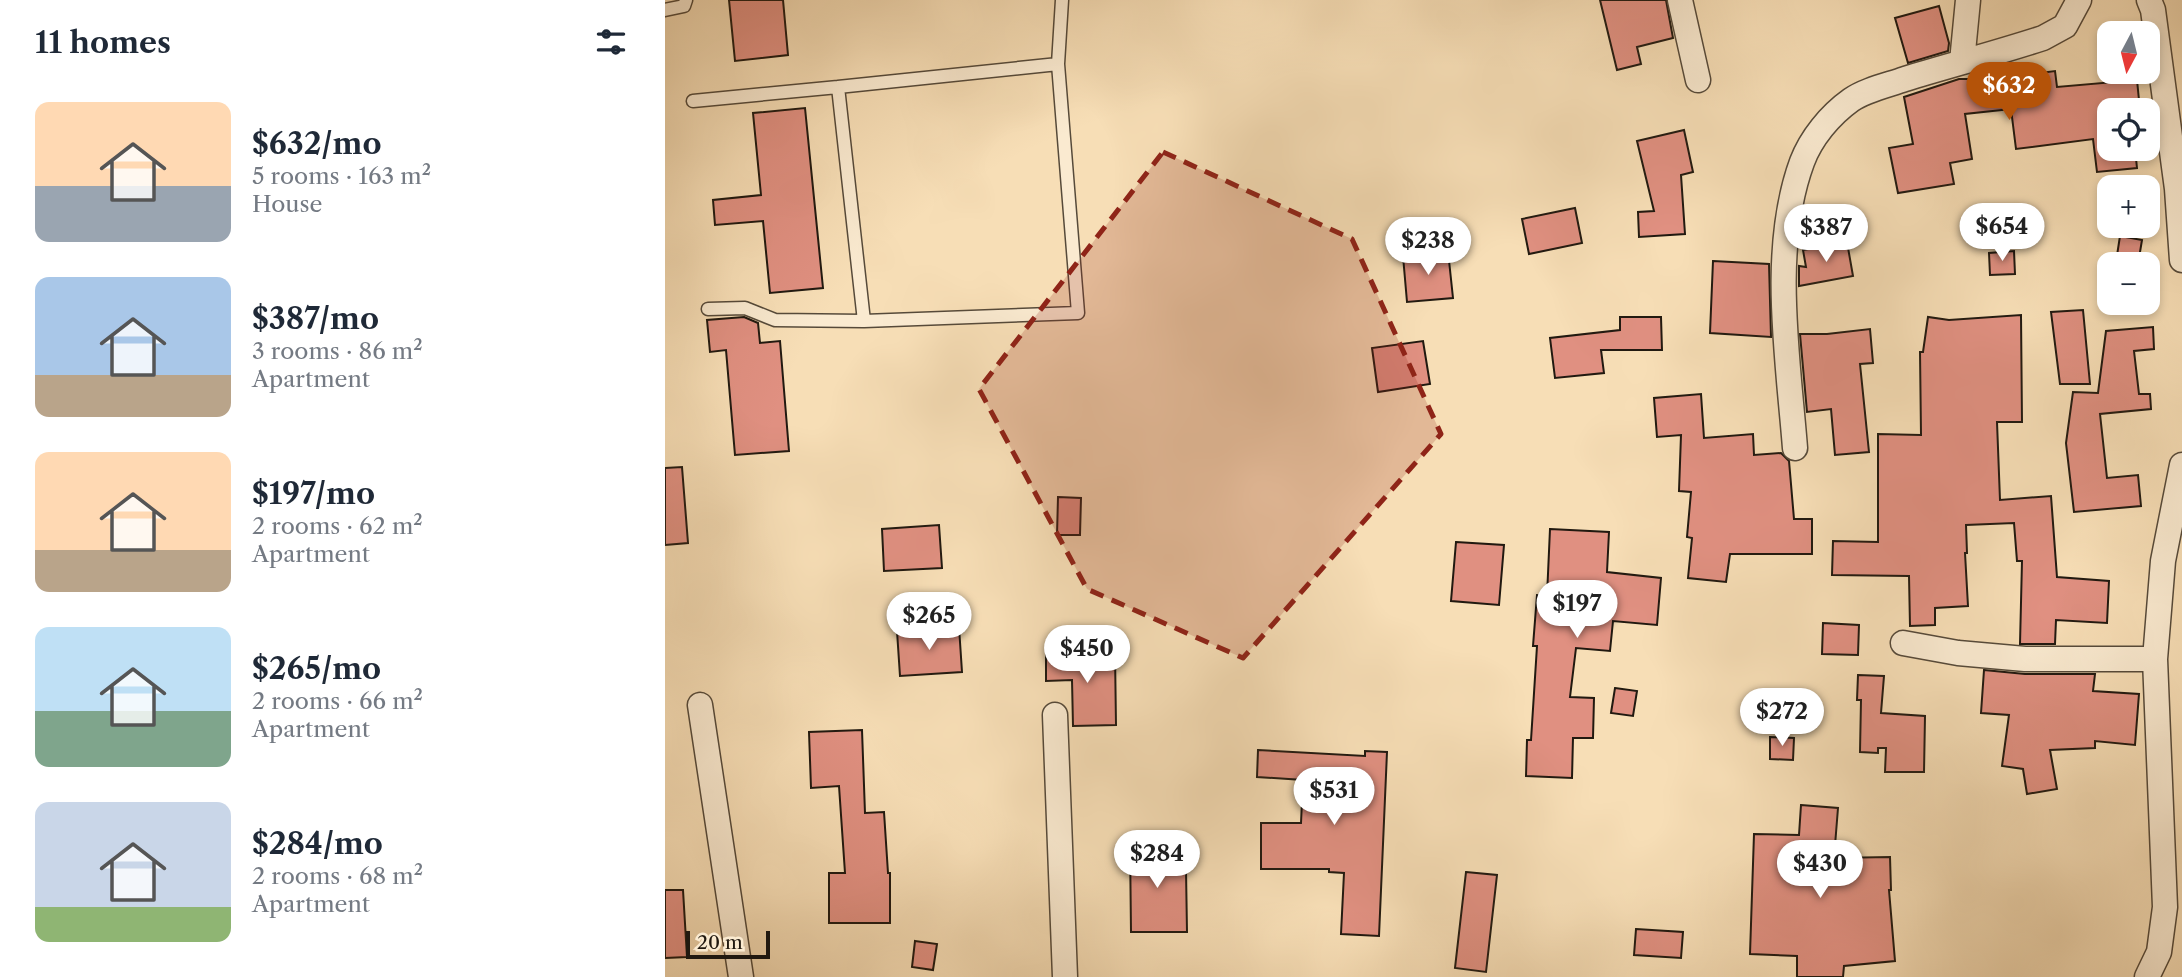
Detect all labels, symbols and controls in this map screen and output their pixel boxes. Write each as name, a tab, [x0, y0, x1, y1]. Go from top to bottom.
north arrow	[2097, 21, 2159, 84]
map controls	[2097, 21, 2160, 315]
icon: filters	[592, 23, 630, 61]
text: 11 homes	[35, 24, 171, 61]
pin: $632	[1968, 62, 2050, 122]
text: $632	[1982, 71, 2036, 99]
button: locate	[2097, 98, 2160, 161]
text: $632/mo	[252, 125, 382, 162]
icon: home	[91, 130, 175, 214]
text: 5 rooms · 163 m²	[252, 162, 431, 190]
button: +	[2097, 175, 2160, 238]
text: House	[252, 190, 322, 218]
pin: $387	[1785, 204, 1867, 264]
pin: $654	[1961, 204, 2043, 263]
text: $654	[1976, 212, 2028, 240]
text: $387	[1800, 213, 1852, 241]
pin: $238	[1387, 218, 1469, 277]
text: $238	[1401, 226, 1455, 254]
button: −	[2097, 252, 2160, 315]
text: $387/mo	[252, 300, 379, 337]
icon: home	[91, 305, 175, 389]
text: 3 rooms · 86 m²	[252, 337, 423, 365]
text: Apartment	[252, 365, 370, 393]
text: $197/mo	[252, 475, 375, 512]
icon: home	[91, 480, 175, 564]
text: 2 rooms · 62 m²	[252, 512, 423, 540]
text: Apartment	[252, 540, 370, 568]
pin: $197	[1536, 580, 1618, 640]
text: $197	[1553, 589, 1601, 617]
pin: $265	[888, 592, 970, 652]
text: $265	[903, 601, 955, 629]
pin: $450	[1046, 626, 1128, 685]
text: $450	[1060, 634, 1114, 662]
text: $265/mo	[252, 650, 381, 687]
icon: home	[91, 655, 175, 739]
text: 2 rooms · 66 m²	[252, 687, 423, 715]
pin: $272	[1741, 688, 1823, 748]
text: $272	[1756, 697, 1808, 725]
text: Apartment	[252, 715, 370, 743]
pin: $531	[1293, 768, 1375, 827]
text: $531	[1310, 776, 1358, 804]
text: $284/mo	[252, 825, 383, 862]
icon: home	[91, 830, 175, 914]
pin: $284	[1116, 830, 1198, 890]
text: $284	[1130, 839, 1184, 867]
pin: $430	[1779, 841, 1861, 900]
text: $430	[1793, 849, 1847, 877]
text: 2 rooms · 68 m²	[252, 862, 423, 890]
text: Apartment	[252, 890, 370, 918]
scale bar	[686, 928, 770, 960]
text: 20 m	[697, 931, 743, 954]

